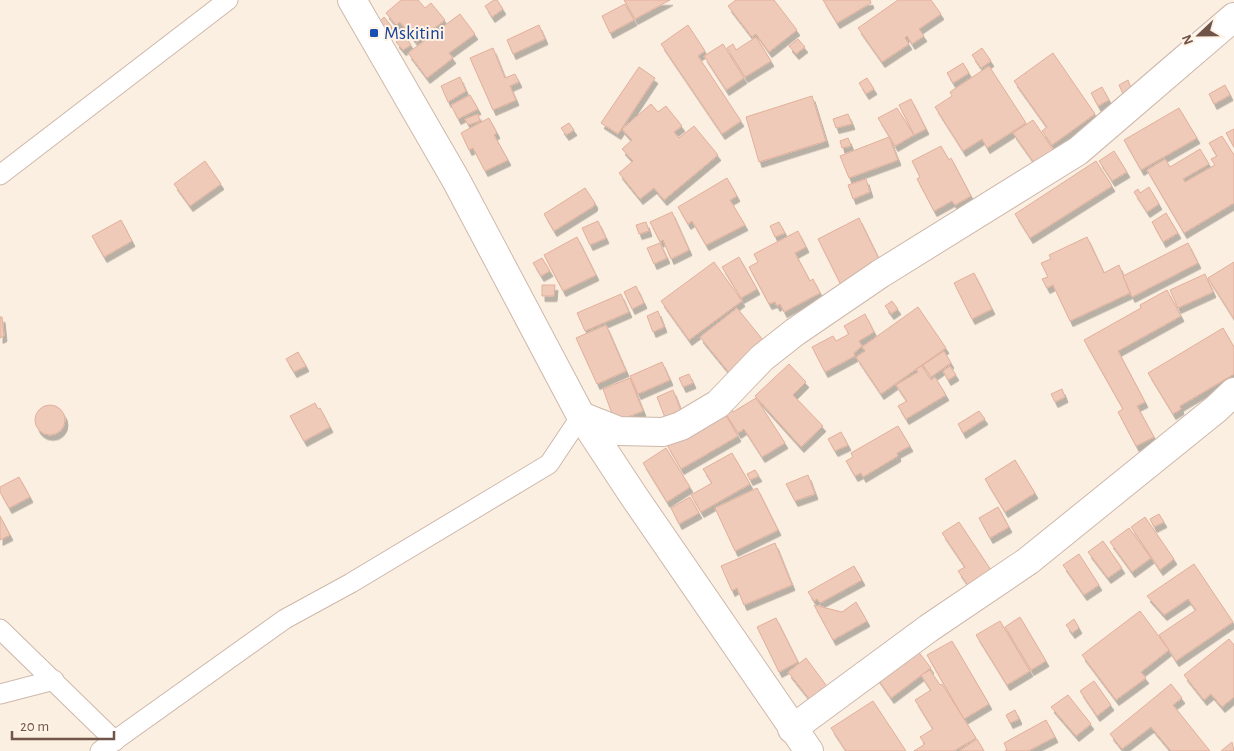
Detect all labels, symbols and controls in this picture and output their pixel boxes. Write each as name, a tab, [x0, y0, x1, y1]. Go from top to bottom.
north arrow	[1174, 10, 1224, 60]
place label: Mskitini	[384, 24, 444, 43]
marker: Mskitini	[368, 27, 380, 39]
text: N	[1180, 32, 1196, 47]
scale bar	[12, 708, 115, 740]
text: 20 m	[20, 719, 49, 734]

